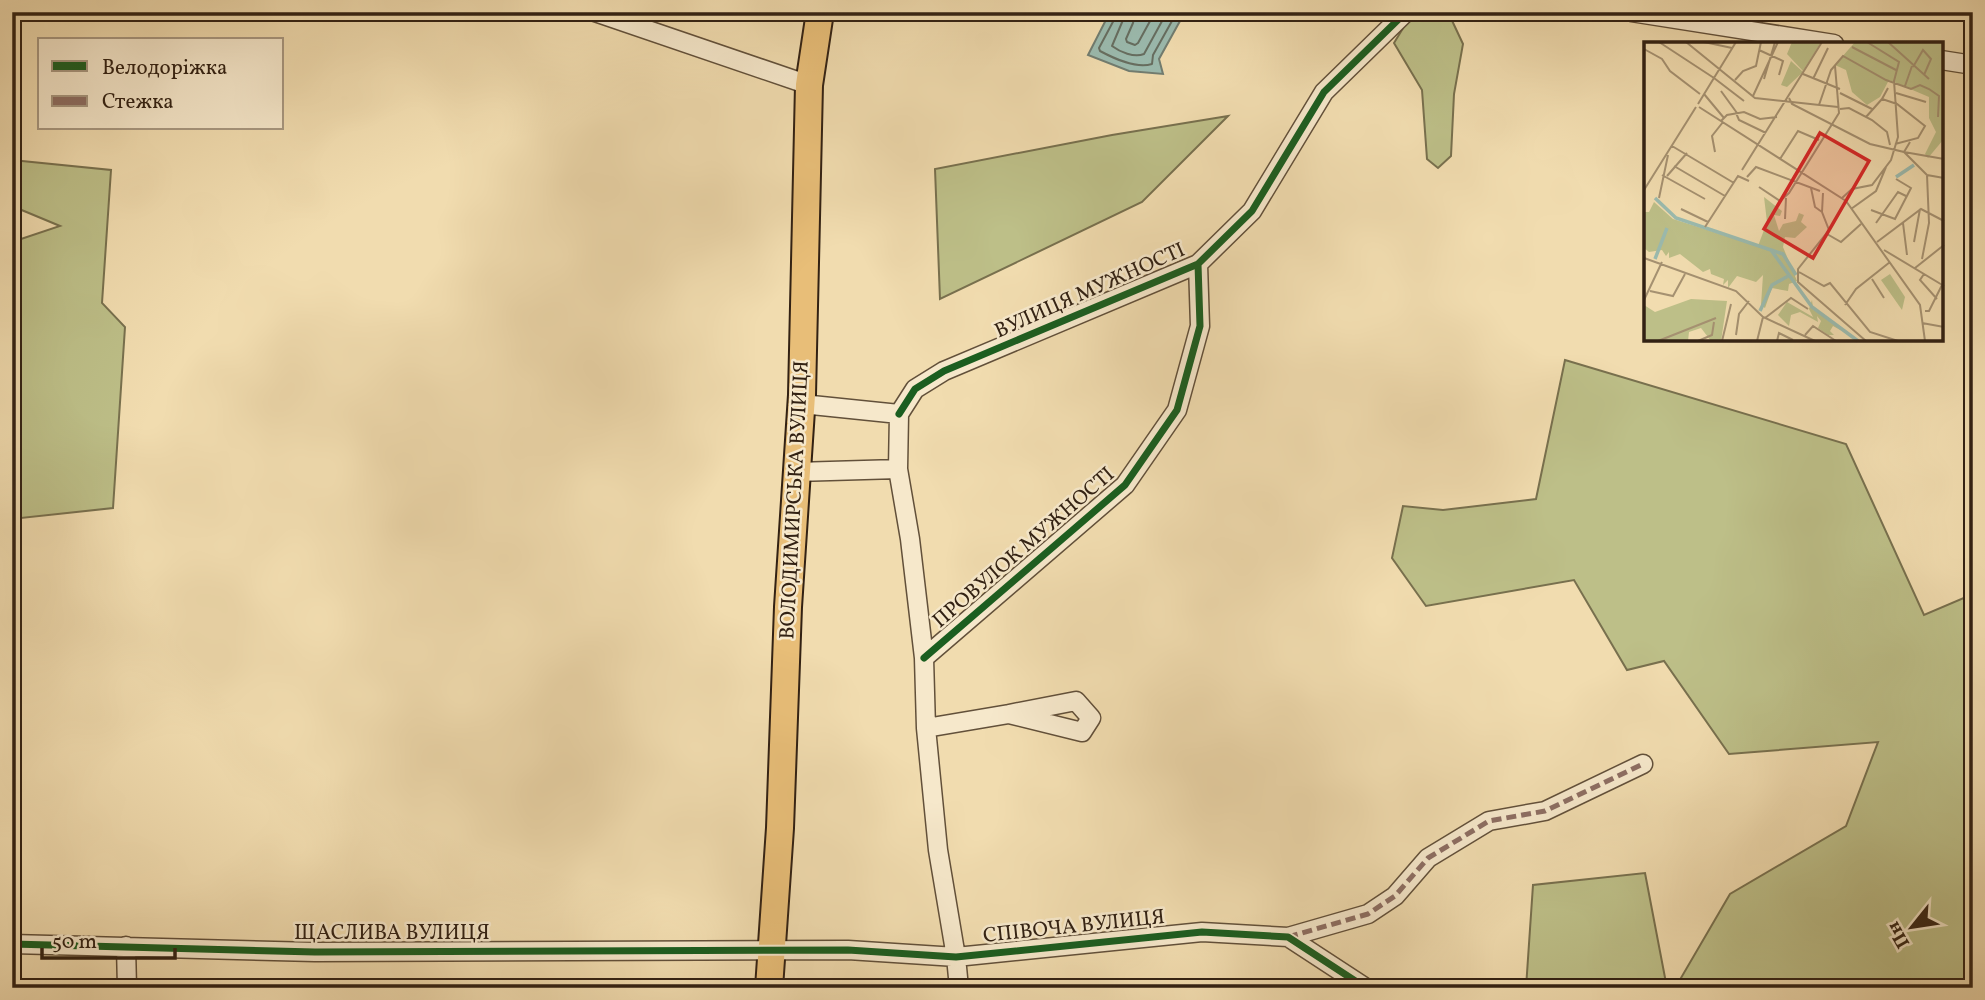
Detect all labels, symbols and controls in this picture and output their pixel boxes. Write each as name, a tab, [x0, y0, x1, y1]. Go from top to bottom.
legend	[38, 38, 284, 130]
inset map	[1644, 42, 1943, 341]
text: Велодоріжка	[102, 54, 227, 83]
text: Стежка	[102, 88, 174, 117]
street label: ВУЛИЦЯ МУЖНОСТІ	[990, 236, 1190, 346]
street label: ВОЛОДИМИРСЬКА ВУЛИЦЯ	[773, 360, 817, 640]
street label: ПРОВУЛОК МУЖНОСТІ	[927, 461, 1121, 635]
north arrow	[1876, 892, 1946, 962]
street label: СПІВОЧА ВУЛИЦЯ	[982, 903, 1166, 951]
scale bar	[42, 916, 175, 960]
text: Пн	[1881, 916, 1917, 953]
street label: ЩАСЛИВА ВУЛИЦЯ	[294, 919, 490, 948]
text: 50 m	[52, 928, 97, 957]

